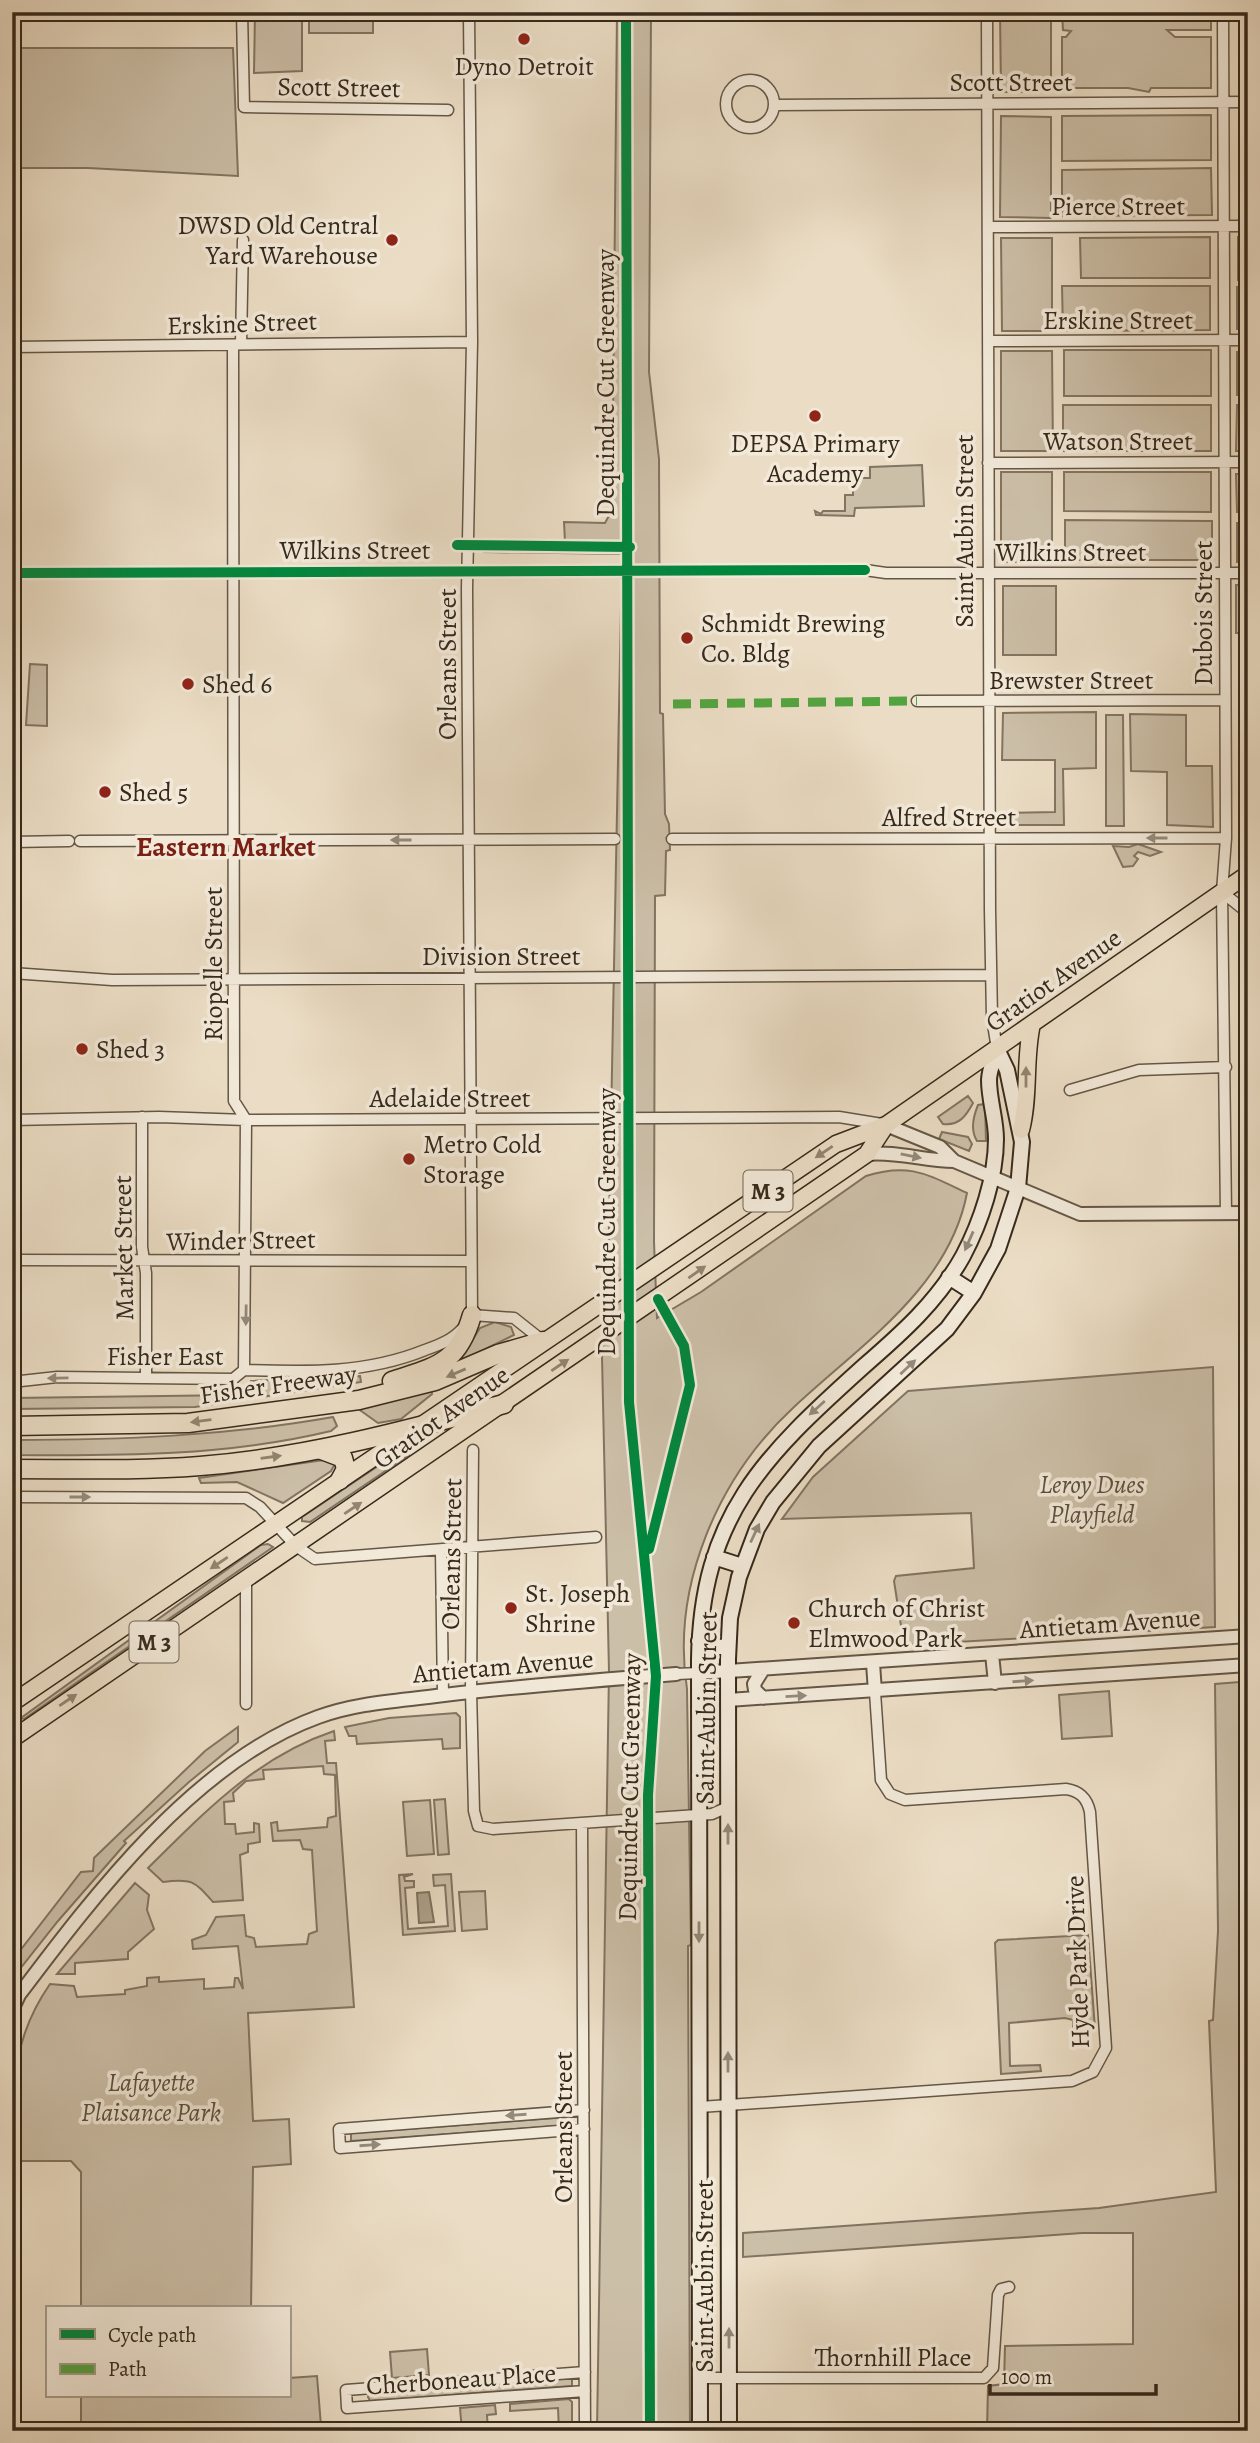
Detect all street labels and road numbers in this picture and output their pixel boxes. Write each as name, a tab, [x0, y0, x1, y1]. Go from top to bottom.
street label: Scott Street	[949, 65, 1073, 100]
street label: Scott Street	[277, 69, 401, 106]
street label: Pierce Street	[1051, 189, 1185, 224]
street label: Dequindre Cut Greenway	[588, 248, 623, 517]
street label: Erskine Street	[166, 303, 318, 344]
street label: Erskine Street	[1043, 303, 1194, 338]
street label: Watson Street	[1042, 424, 1193, 459]
street label: Saint Aubin Street	[947, 434, 982, 628]
street label: Wilkins Street	[279, 533, 431, 568]
street label: Wilkins Street	[995, 535, 1147, 570]
street label: Dubois Street	[1186, 540, 1221, 686]
street label: Orleans Street	[430, 588, 465, 740]
street label: Brewster Street	[989, 663, 1154, 698]
street label: Alfred Street	[881, 800, 1016, 835]
street label: Riopelle Street	[196, 886, 231, 1041]
street label: Gratiot Avenue	[978, 921, 1128, 1040]
street label: Division Street	[422, 939, 581, 974]
street label: Adelaide Street	[369, 1081, 531, 1116]
street label: Dequindre Cut Greenway	[589, 1087, 624, 1356]
road number: M 3	[744, 1170, 792, 1212]
street label: Market Street	[105, 1175, 142, 1321]
street label: Winder Street	[165, 1222, 316, 1259]
street label: Fisher East	[106, 1339, 224, 1374]
street label: Fisher Freeway	[197, 1356, 359, 1413]
street label: Gratiot Avenue	[366, 1358, 516, 1477]
street label: Orleans Street	[433, 1477, 470, 1630]
street label: Antietam Avenue	[1017, 1600, 1202, 1647]
street label: Saint Aubin Street	[687, 1611, 726, 1805]
road number: M 3	[130, 1622, 178, 1662]
street label: Antietam Avenue	[410, 1641, 595, 1692]
street label: Dequindre Cut Greenway	[610, 1652, 649, 1921]
street label: Hyde Park Drive	[1057, 1875, 1098, 2049]
street label: Orleans Street	[546, 2051, 581, 2203]
street label: Saint Aubin Street	[687, 2179, 722, 2373]
street label: Thornhill Place	[814, 2340, 972, 2375]
street label: Cherboneau Place	[365, 2355, 557, 2404]

